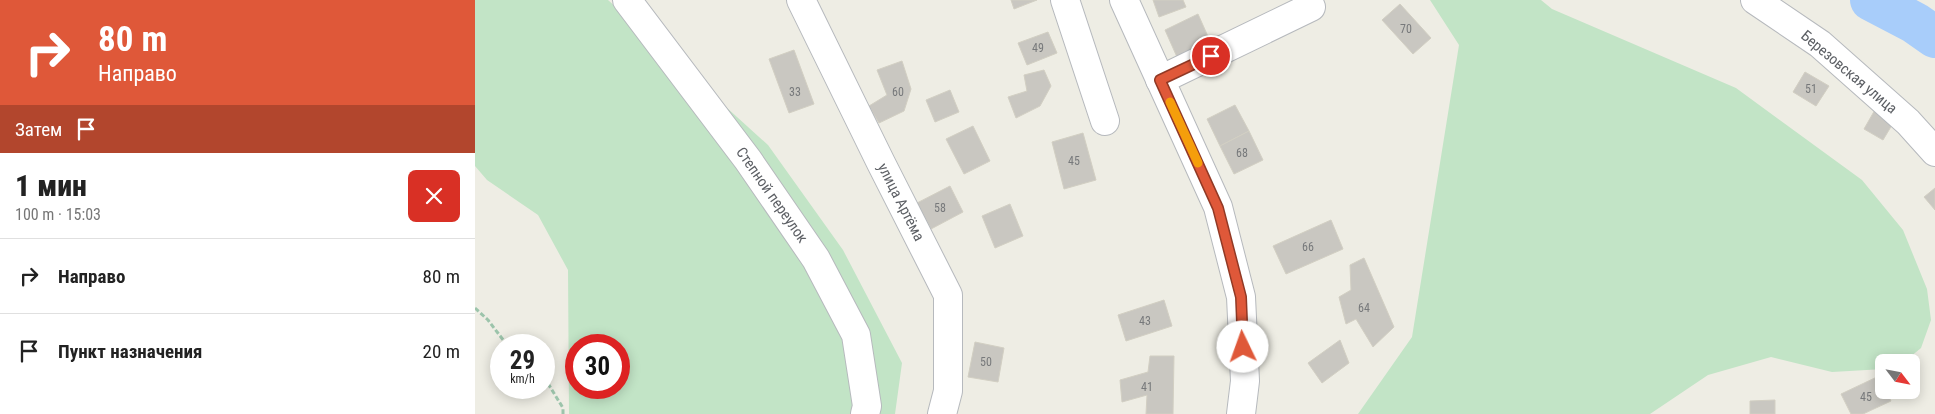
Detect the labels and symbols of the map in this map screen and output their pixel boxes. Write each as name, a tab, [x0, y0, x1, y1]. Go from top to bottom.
house number: 70	[1400, 22, 1412, 36]
street label: Березовская улица	[1797, 27, 1901, 117]
pin	[1190, 35, 1232, 77]
house number: 49	[1032, 41, 1044, 55]
house number: 51	[1805, 82, 1817, 96]
house number: 33	[789, 85, 801, 99]
house number: 60	[892, 85, 904, 99]
street label: Степной переулок	[732, 144, 812, 246]
house number: 68	[1236, 146, 1248, 160]
house number: 45	[1068, 154, 1080, 168]
street label: улица Артёма	[874, 160, 928, 244]
house number: 58	[934, 201, 946, 215]
house number: 66	[1302, 240, 1314, 254]
house number: 64	[1358, 301, 1370, 315]
house number: 43	[1139, 314, 1151, 328]
position arrow	[1216, 320, 1268, 372]
speed limit sign: 30	[565, 334, 630, 399]
north arrow	[1875, 354, 1920, 399]
house number: 50	[980, 355, 992, 369]
house number: 41	[1141, 380, 1153, 394]
house number: 45	[1860, 390, 1872, 404]

